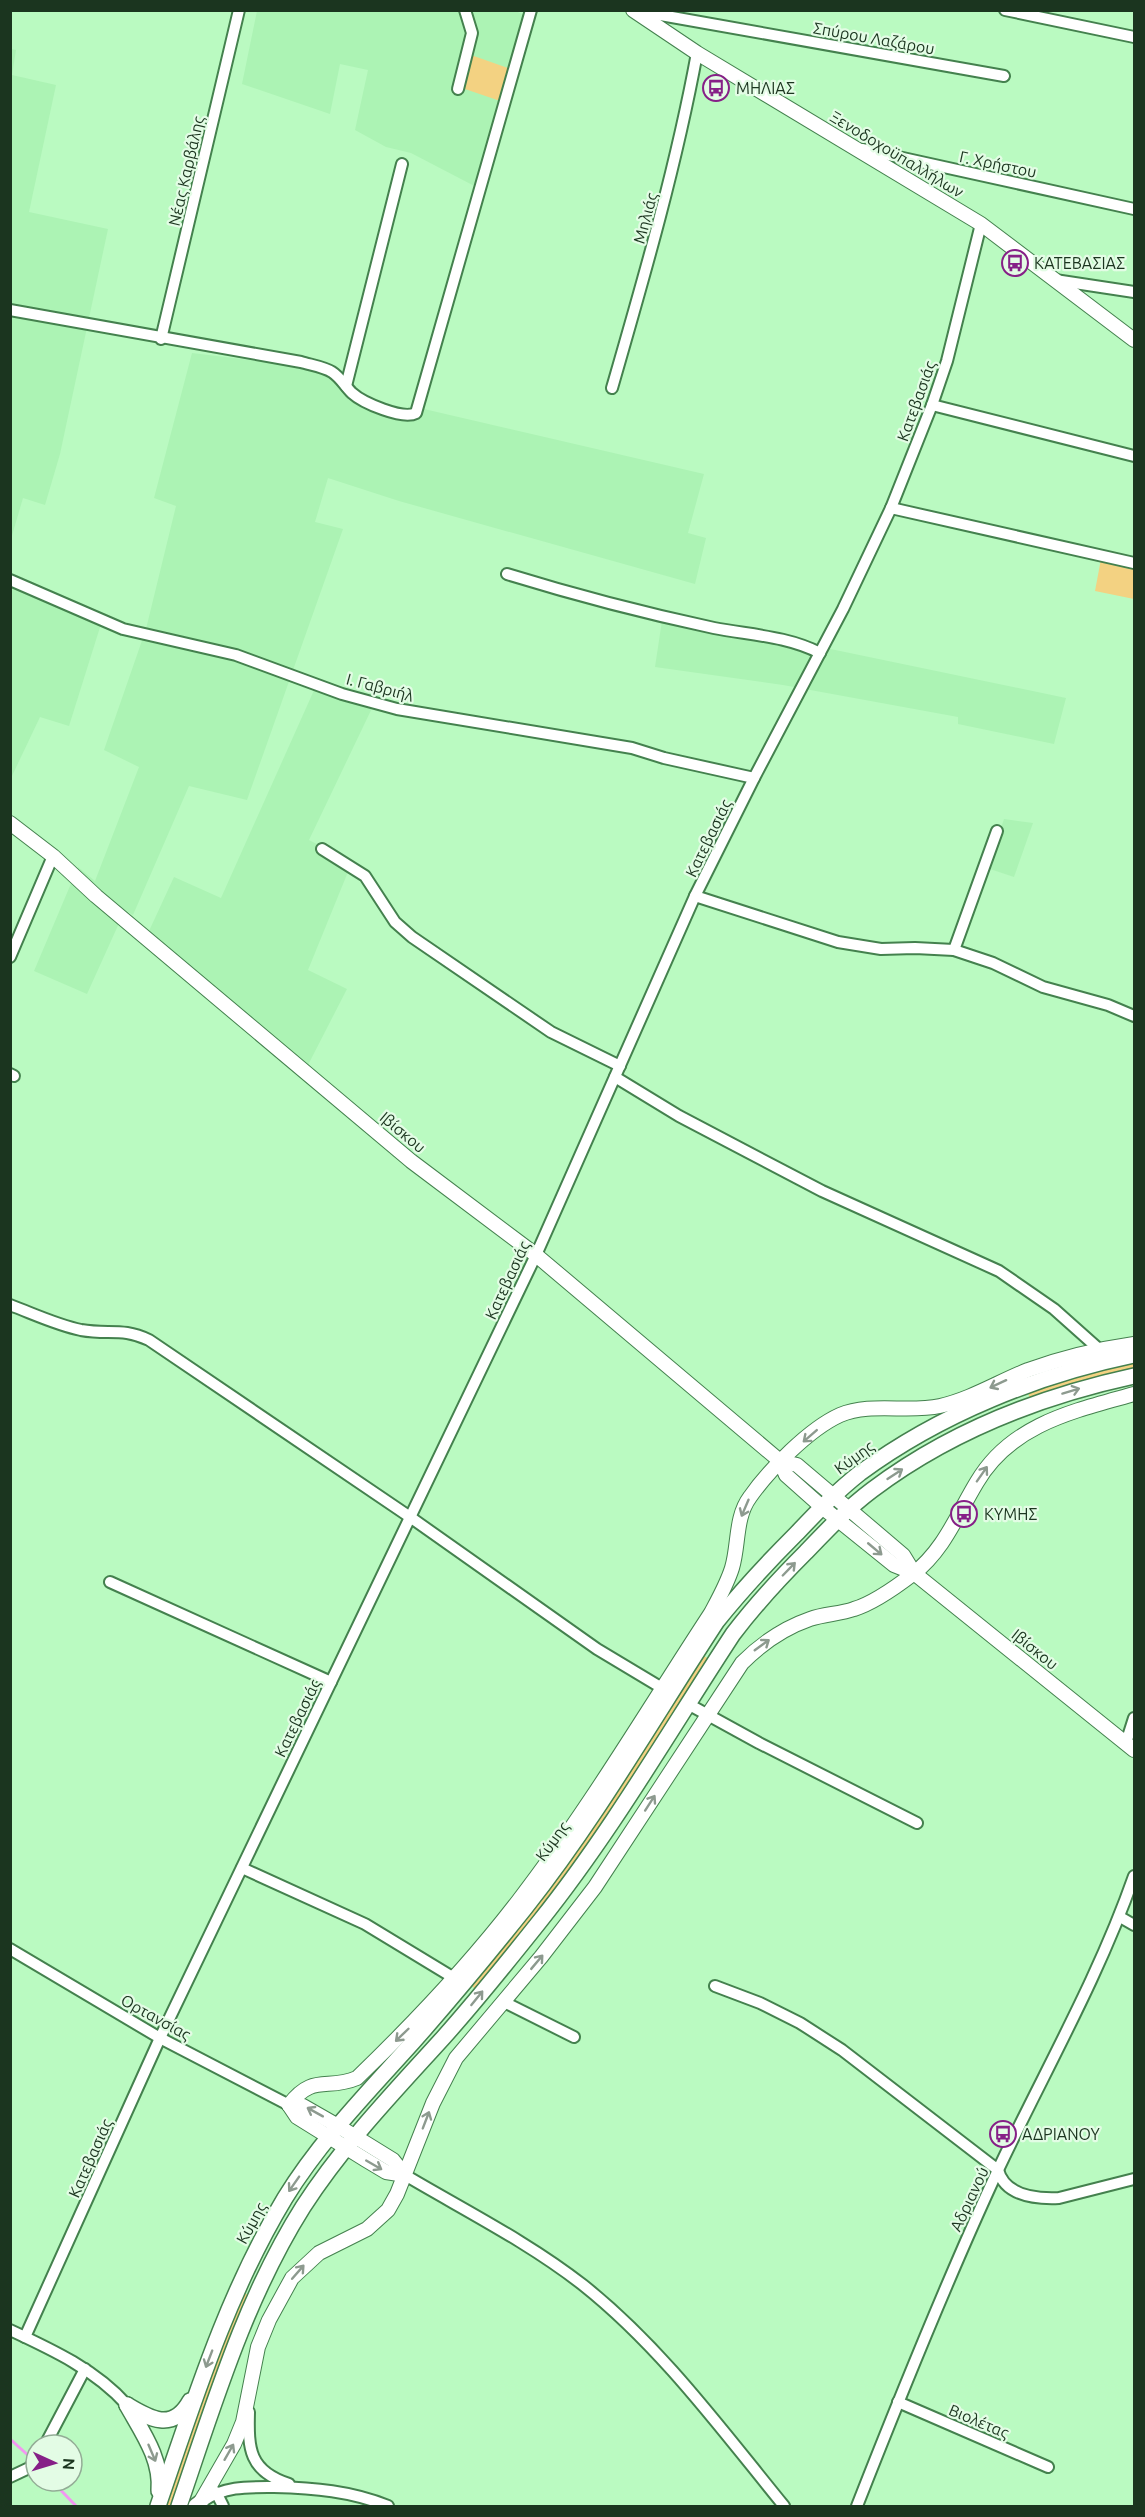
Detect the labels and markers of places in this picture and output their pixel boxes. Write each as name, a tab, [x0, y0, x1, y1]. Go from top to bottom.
bus stop icon: ΜΗΛΙΑΣ	[701, 73, 731, 103]
place label: ΜΗΛΙΑΣ	[736, 79, 795, 97]
bus stop icon: ΚΑΤΕΒΑΣΙΑΣ	[1000, 248, 1030, 278]
place label: ΚΑΤΕΒΑΣΙΑΣ	[1034, 254, 1125, 272]
bus stop icon: ΚΥΜΗΣ	[949, 1499, 979, 1529]
place label: ΚΥΜΗΣ	[984, 1505, 1037, 1523]
bus stop icon: ΑΔΡΙΑΝΟΥ	[988, 2119, 1018, 2149]
place label: ΑΔΡΙΑΝΟΥ	[1022, 2125, 1101, 2143]

